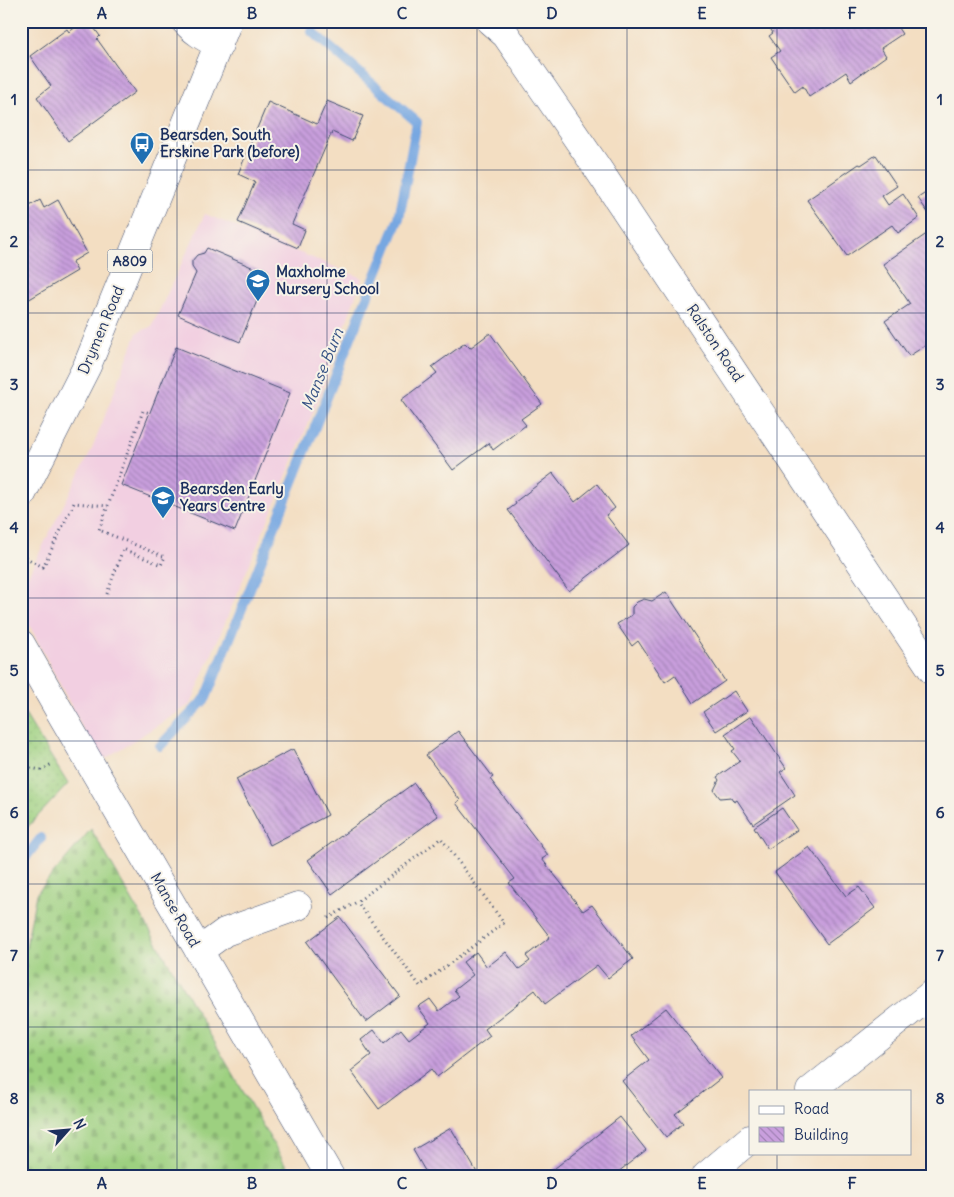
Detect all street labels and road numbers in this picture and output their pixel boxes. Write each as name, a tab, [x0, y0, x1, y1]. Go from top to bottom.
road number: A809	[108, 250, 152, 272]
street label: Drymen Road	[73, 283, 128, 377]
street label: Ralston Road	[683, 300, 748, 385]
street label: Manse Road	[146, 869, 204, 951]

